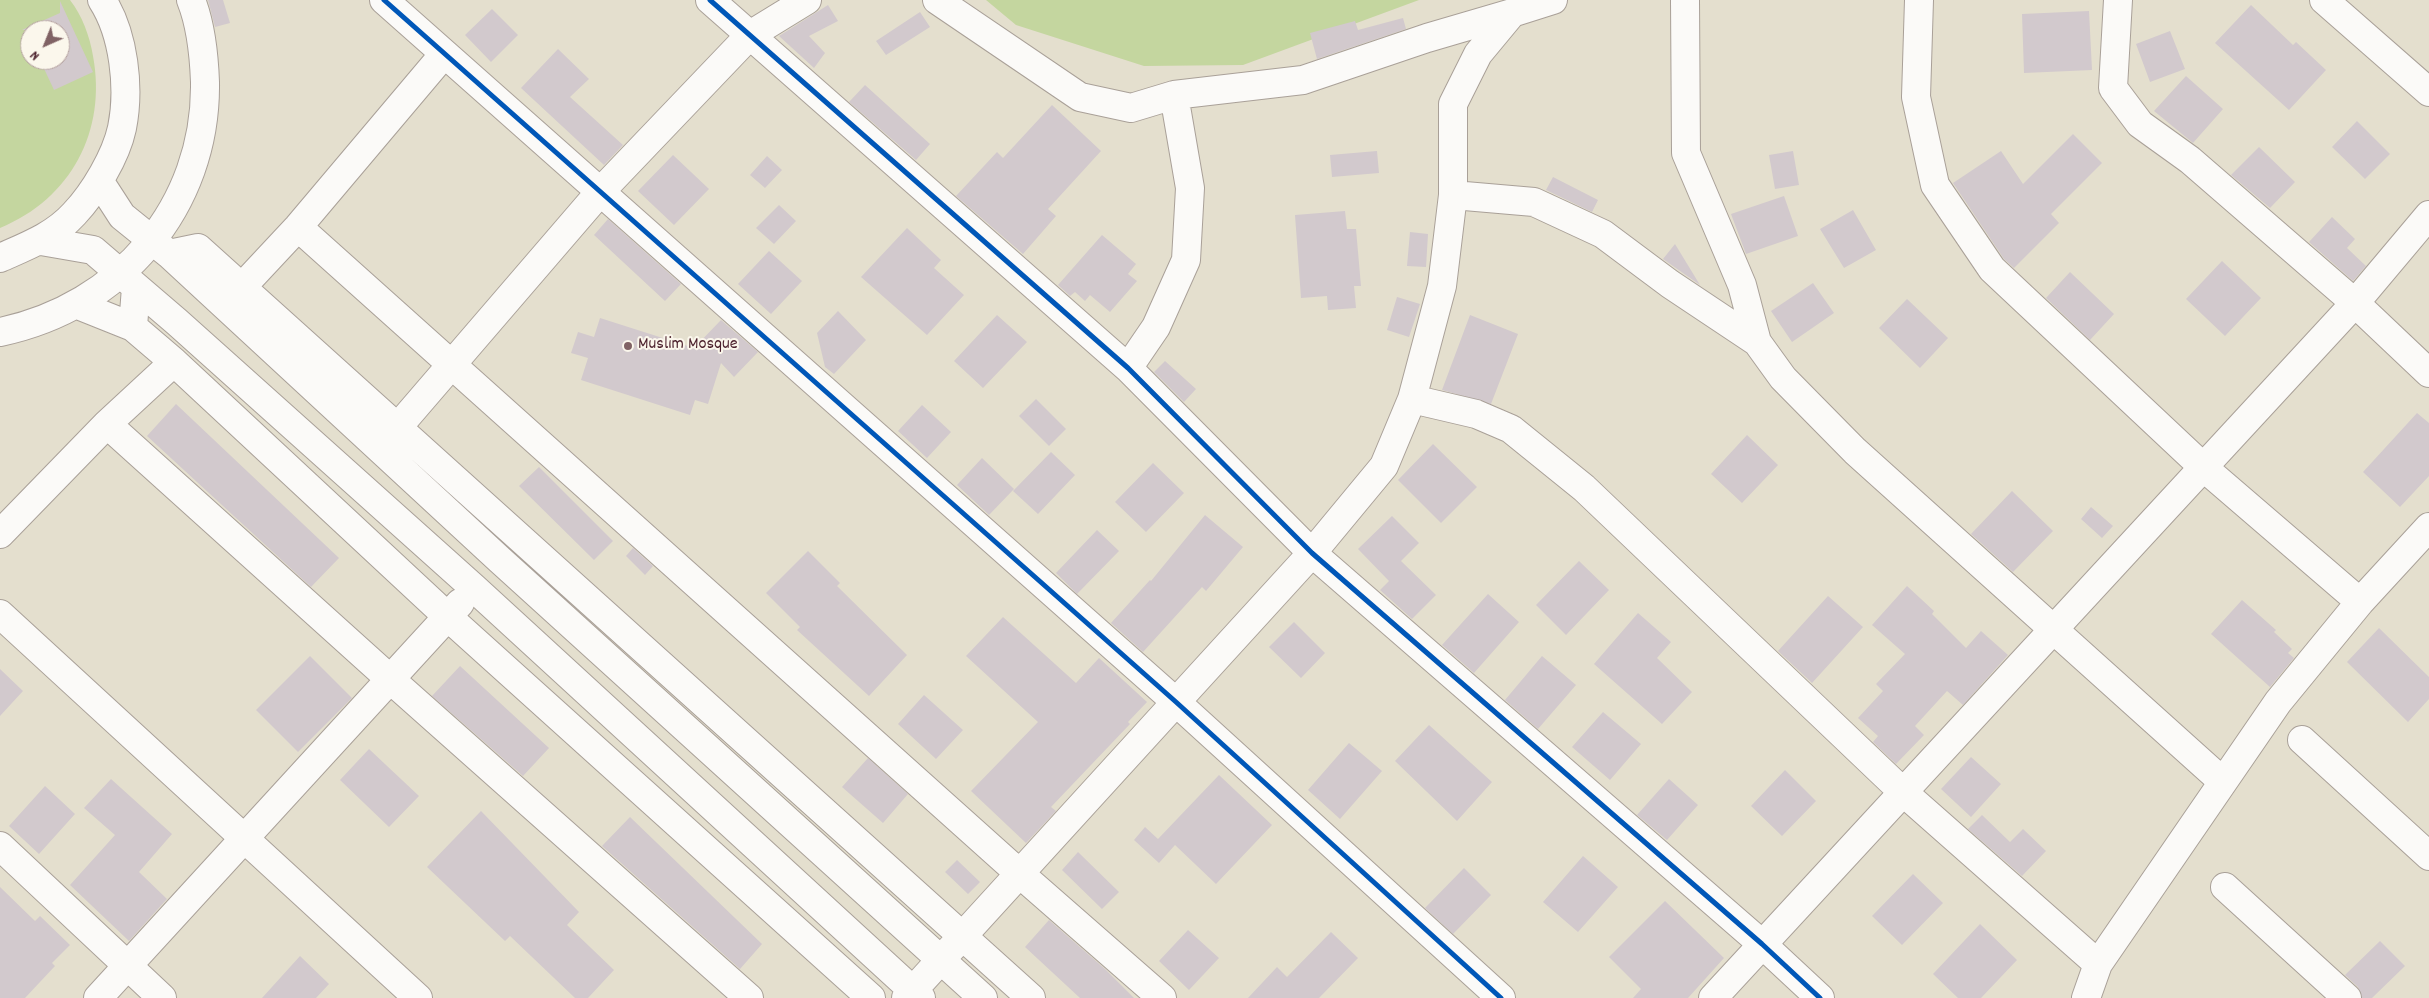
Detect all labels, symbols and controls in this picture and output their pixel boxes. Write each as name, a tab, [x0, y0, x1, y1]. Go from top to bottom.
north arrow	[20, 20, 70, 70]
text: N	[26, 45, 45, 65]
place label: Muslim Mosque	[638, 335, 738, 357]
marker: Muslim Mosque	[622, 340, 634, 352]

